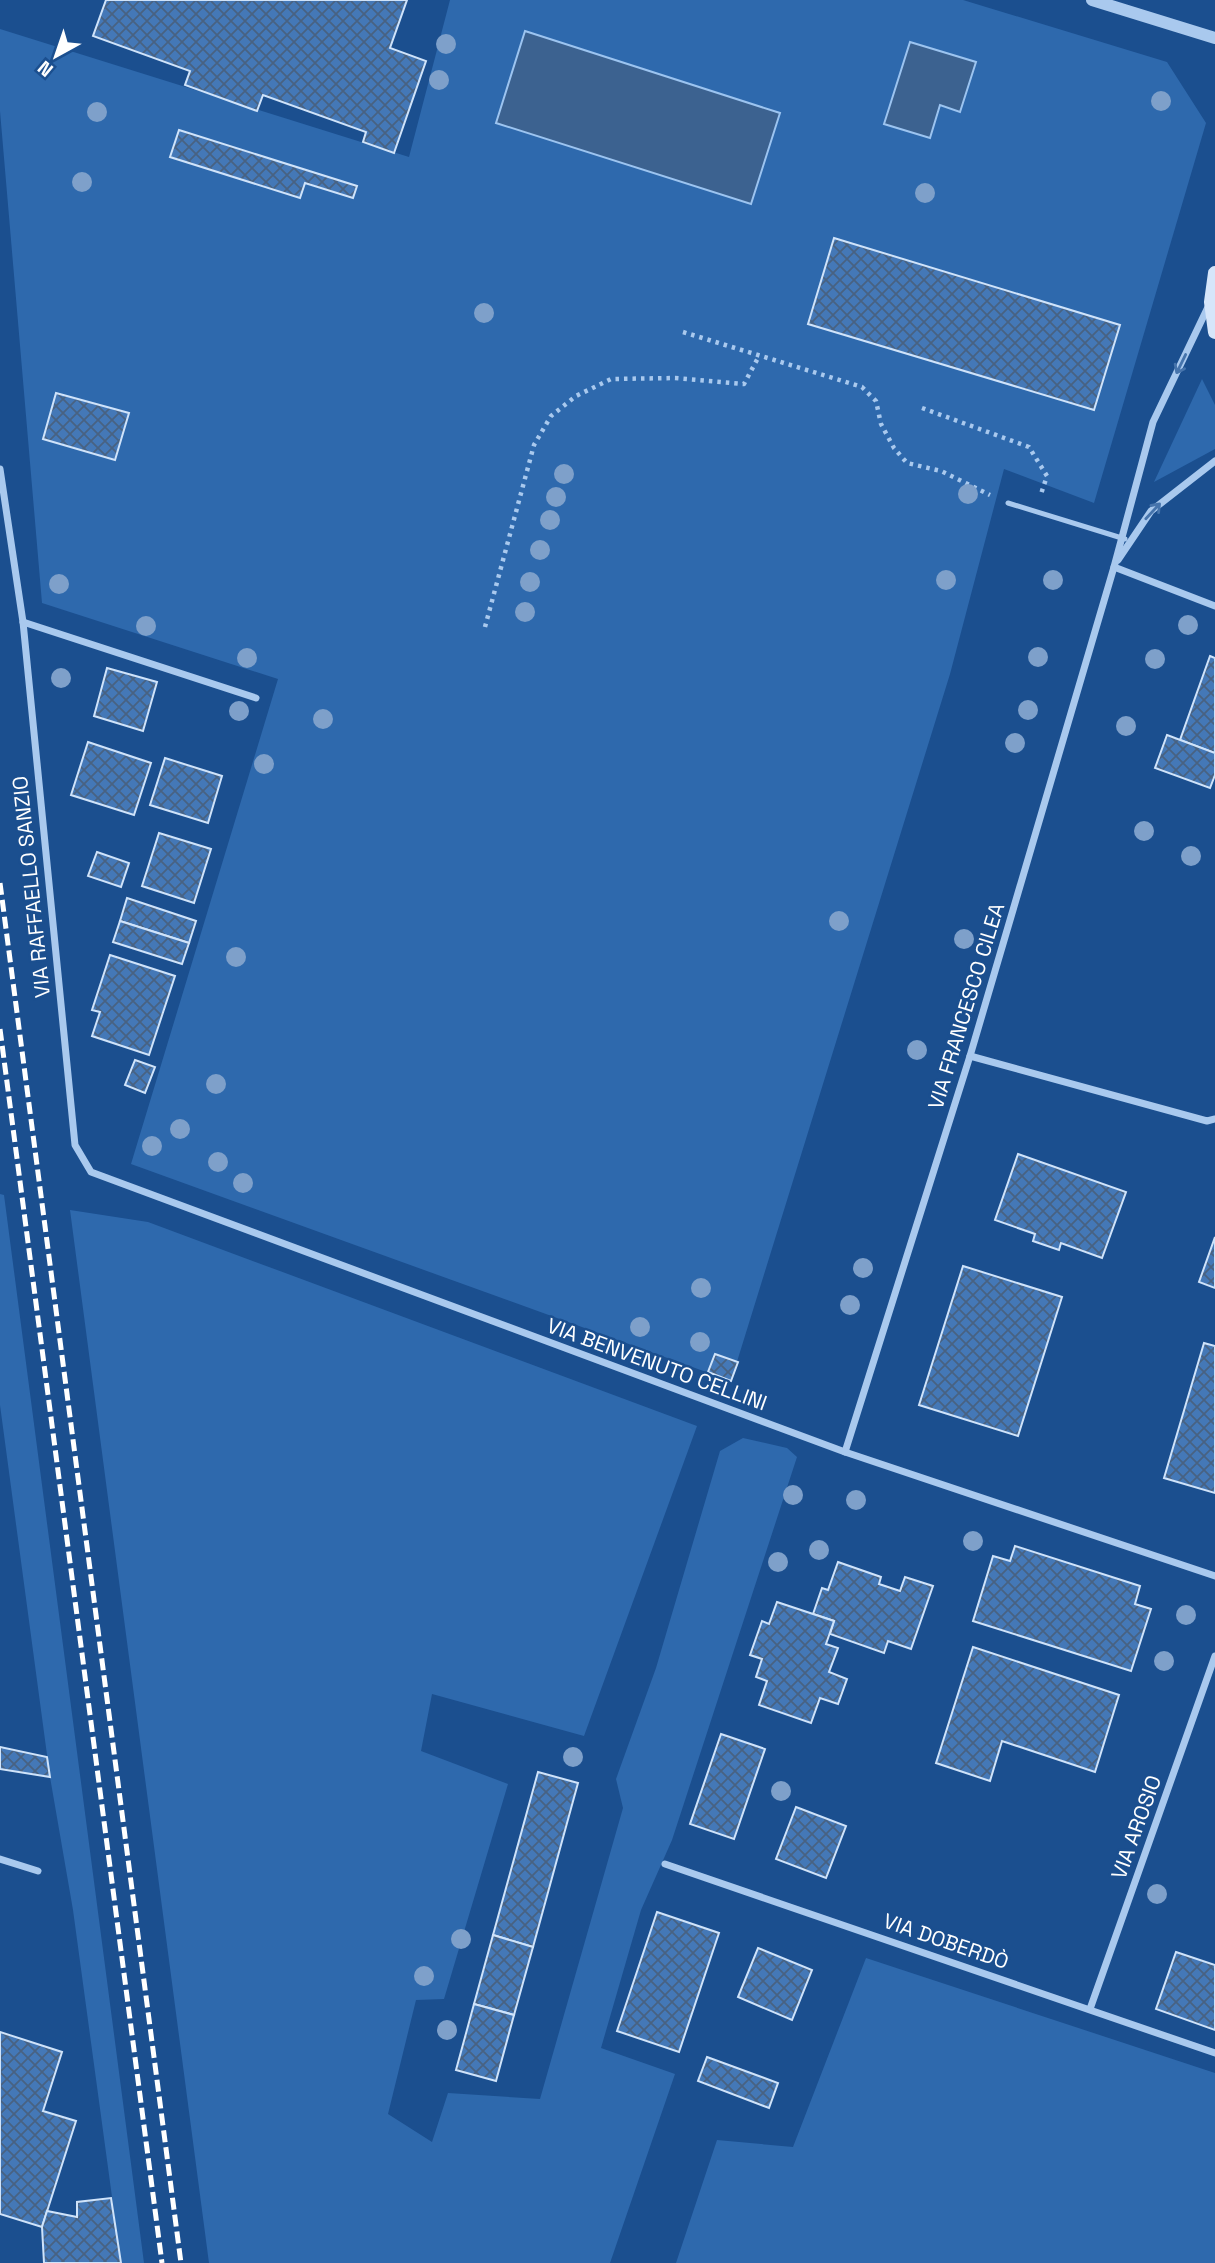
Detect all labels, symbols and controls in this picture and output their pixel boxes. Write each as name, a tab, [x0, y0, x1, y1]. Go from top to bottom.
north arrow	[21, 21, 91, 91]
text: N	[32, 55, 58, 82]
one-way arrow	[1174, 353, 1188, 374]
one-way arrow	[1144, 503, 1161, 521]
street label: VIA RAFFAELLO SANZIO	[6, 775, 56, 999]
street label: VIA FRANCESCO CILEA	[922, 900, 1010, 1112]
street label: VIA BENVENUTO CELLINI	[543, 1312, 771, 1416]
street label: VIA AROSIO	[1105, 1771, 1167, 1883]
street label: VIA DOBERDÒ	[880, 1907, 1012, 1975]

